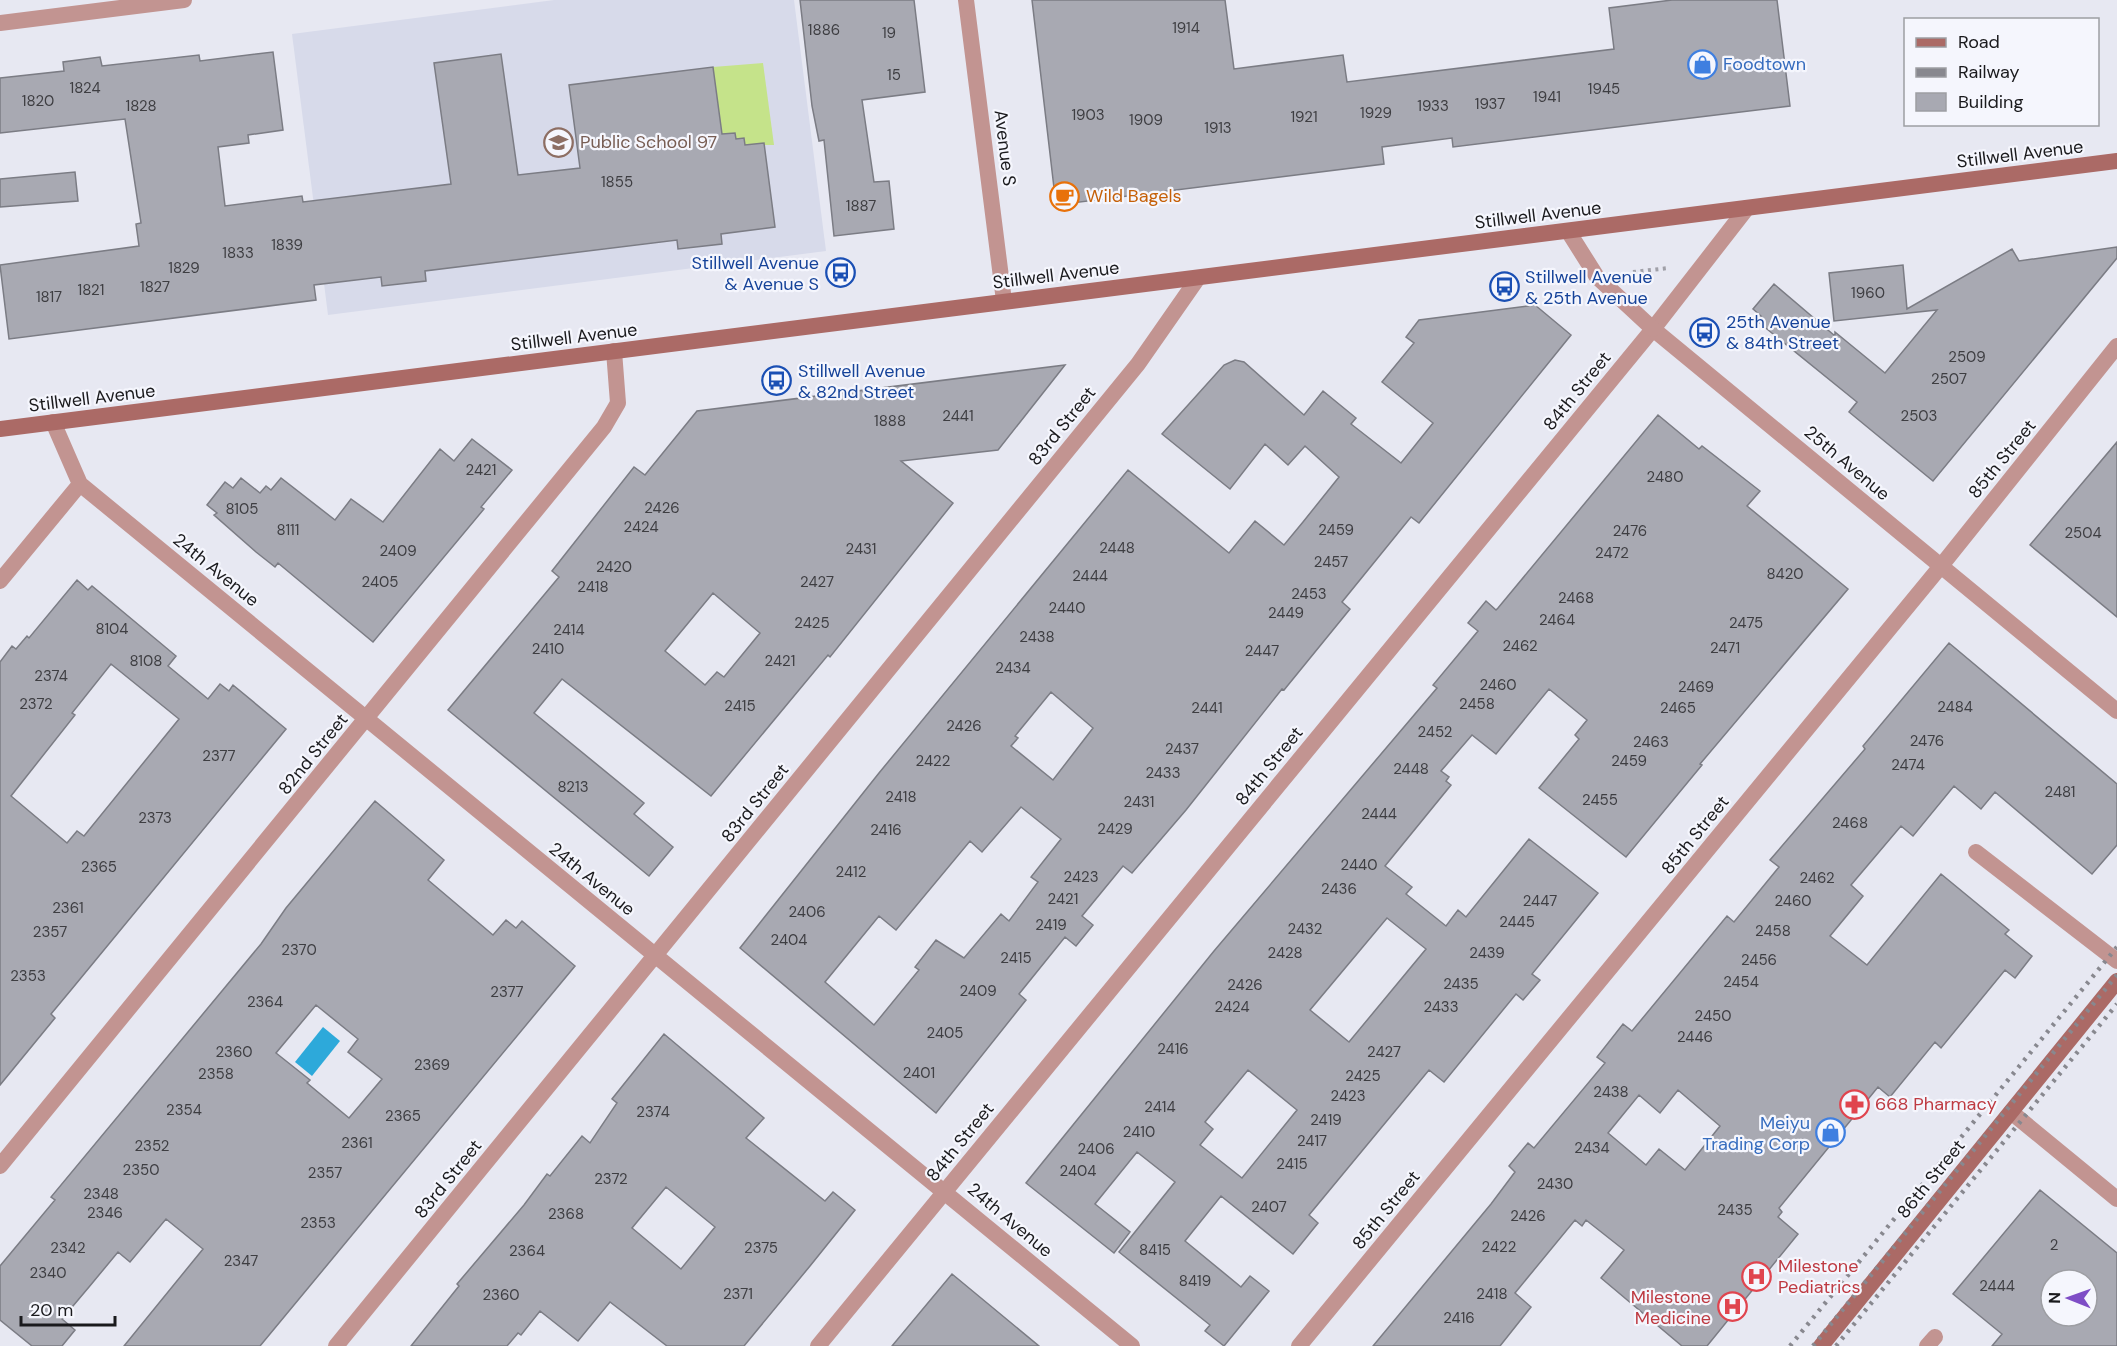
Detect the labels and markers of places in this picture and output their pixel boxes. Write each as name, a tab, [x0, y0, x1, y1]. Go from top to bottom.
shop icon: Foodtown	[1686, 48, 1718, 80]
place label: Foodtown	[1723, 52, 1806, 76]
school or university icon: Public School 97	[543, 126, 575, 158]
place label: Public School 97	[580, 130, 717, 154]
cafe icon: Wild Bagels	[1049, 180, 1081, 212]
place label: Wild Bagels	[1086, 184, 1181, 208]
place label: Stillwell Avenue & Avenue S	[692, 251, 819, 296]
bus stop icon: Stillwell Avenue & Avenue S	[824, 257, 856, 289]
place label: Stillwell Avenue & 25th Avenue	[1525, 265, 1652, 310]
bus stop icon: Stillwell Avenue & 25th Avenue	[1488, 271, 1520, 303]
place label: 25th Avenue & 84th Street	[1726, 310, 1839, 355]
bus stop icon: 25th Avenue & 84th Street	[1689, 316, 1721, 348]
place label: Stillwell Avenue & 82nd Street	[798, 359, 925, 404]
bus stop icon: Stillwell Avenue & 82nd Street	[761, 365, 793, 397]
pharmacy icon: 668 Pharmacy	[1838, 1088, 1870, 1120]
place label: 668 Pharmacy	[1875, 1092, 1997, 1116]
place label: Meiyu Trading Corp	[1702, 1111, 1810, 1156]
shop icon: Meiyu Trading Corp	[1815, 1117, 1847, 1149]
place label: Milestone Pediatrics	[1778, 1254, 1861, 1299]
hospital icon: Milestone Pediatrics	[1741, 1260, 1773, 1292]
place label: Milestone Medicine	[1631, 1285, 1711, 1330]
hospital icon: Milestone Medicine	[1716, 1291, 1748, 1323]

